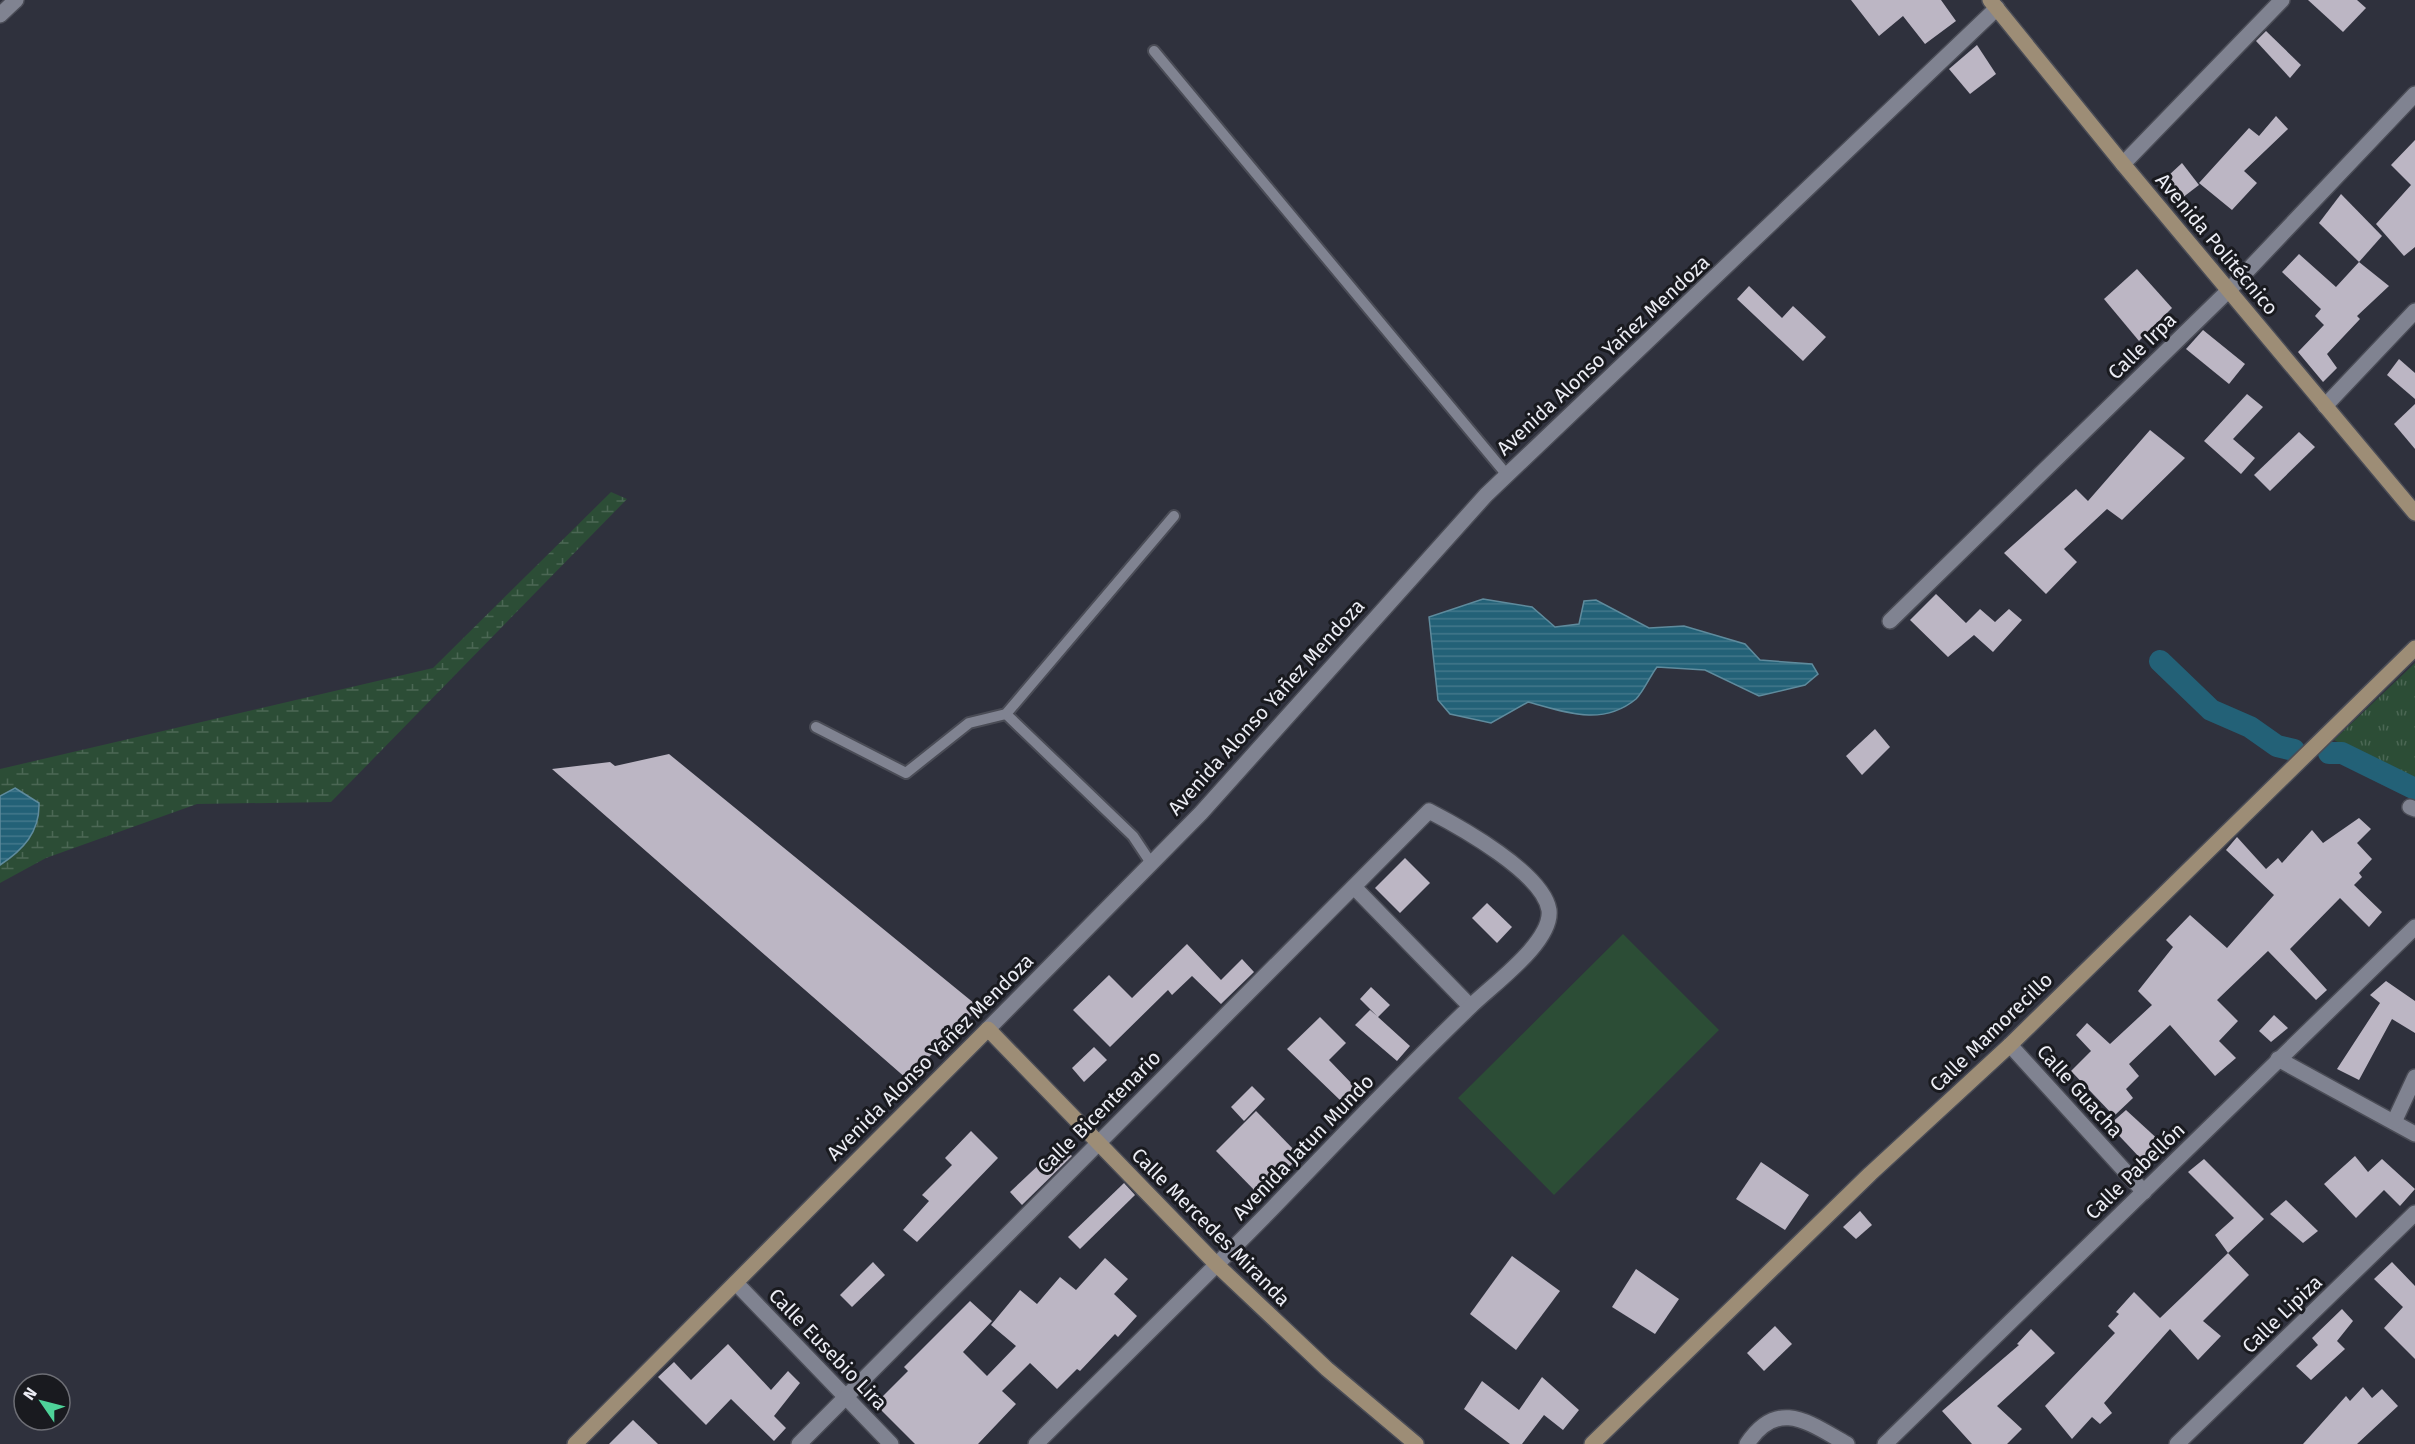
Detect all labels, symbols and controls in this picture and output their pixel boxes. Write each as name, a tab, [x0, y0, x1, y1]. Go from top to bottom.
street label: Avenida Politécnico	[2151, 168, 2283, 320]
street label: Avenida Alonso Yañez Mendoza	[1492, 250, 1714, 460]
street label: Calle Irpa	[2103, 308, 2181, 384]
street label: Avenida Alonso Yañez Mendoza	[1163, 594, 1369, 820]
street label: Avenida Alonso Yañez Mendoza	[822, 949, 1038, 1165]
street label: Calle Mamorecillo	[1925, 967, 2057, 1097]
street label: Calle Guacha	[2032, 1040, 2128, 1142]
street label: Calle Bicentenario	[1032, 1045, 1166, 1179]
street label: Avenida Jatun Mundo	[1227, 1069, 1379, 1225]
street label: Calle Pabellón	[2080, 1118, 2190, 1224]
street label: Calle Mercedes Miranda	[1127, 1143, 1295, 1311]
street label: Calle Lipiza	[2237, 1270, 2327, 1358]
street label: Calle Eusebio Lira	[764, 1283, 892, 1415]
north arrow	[12, 1372, 72, 1432]
text: N	[19, 1384, 41, 1403]

